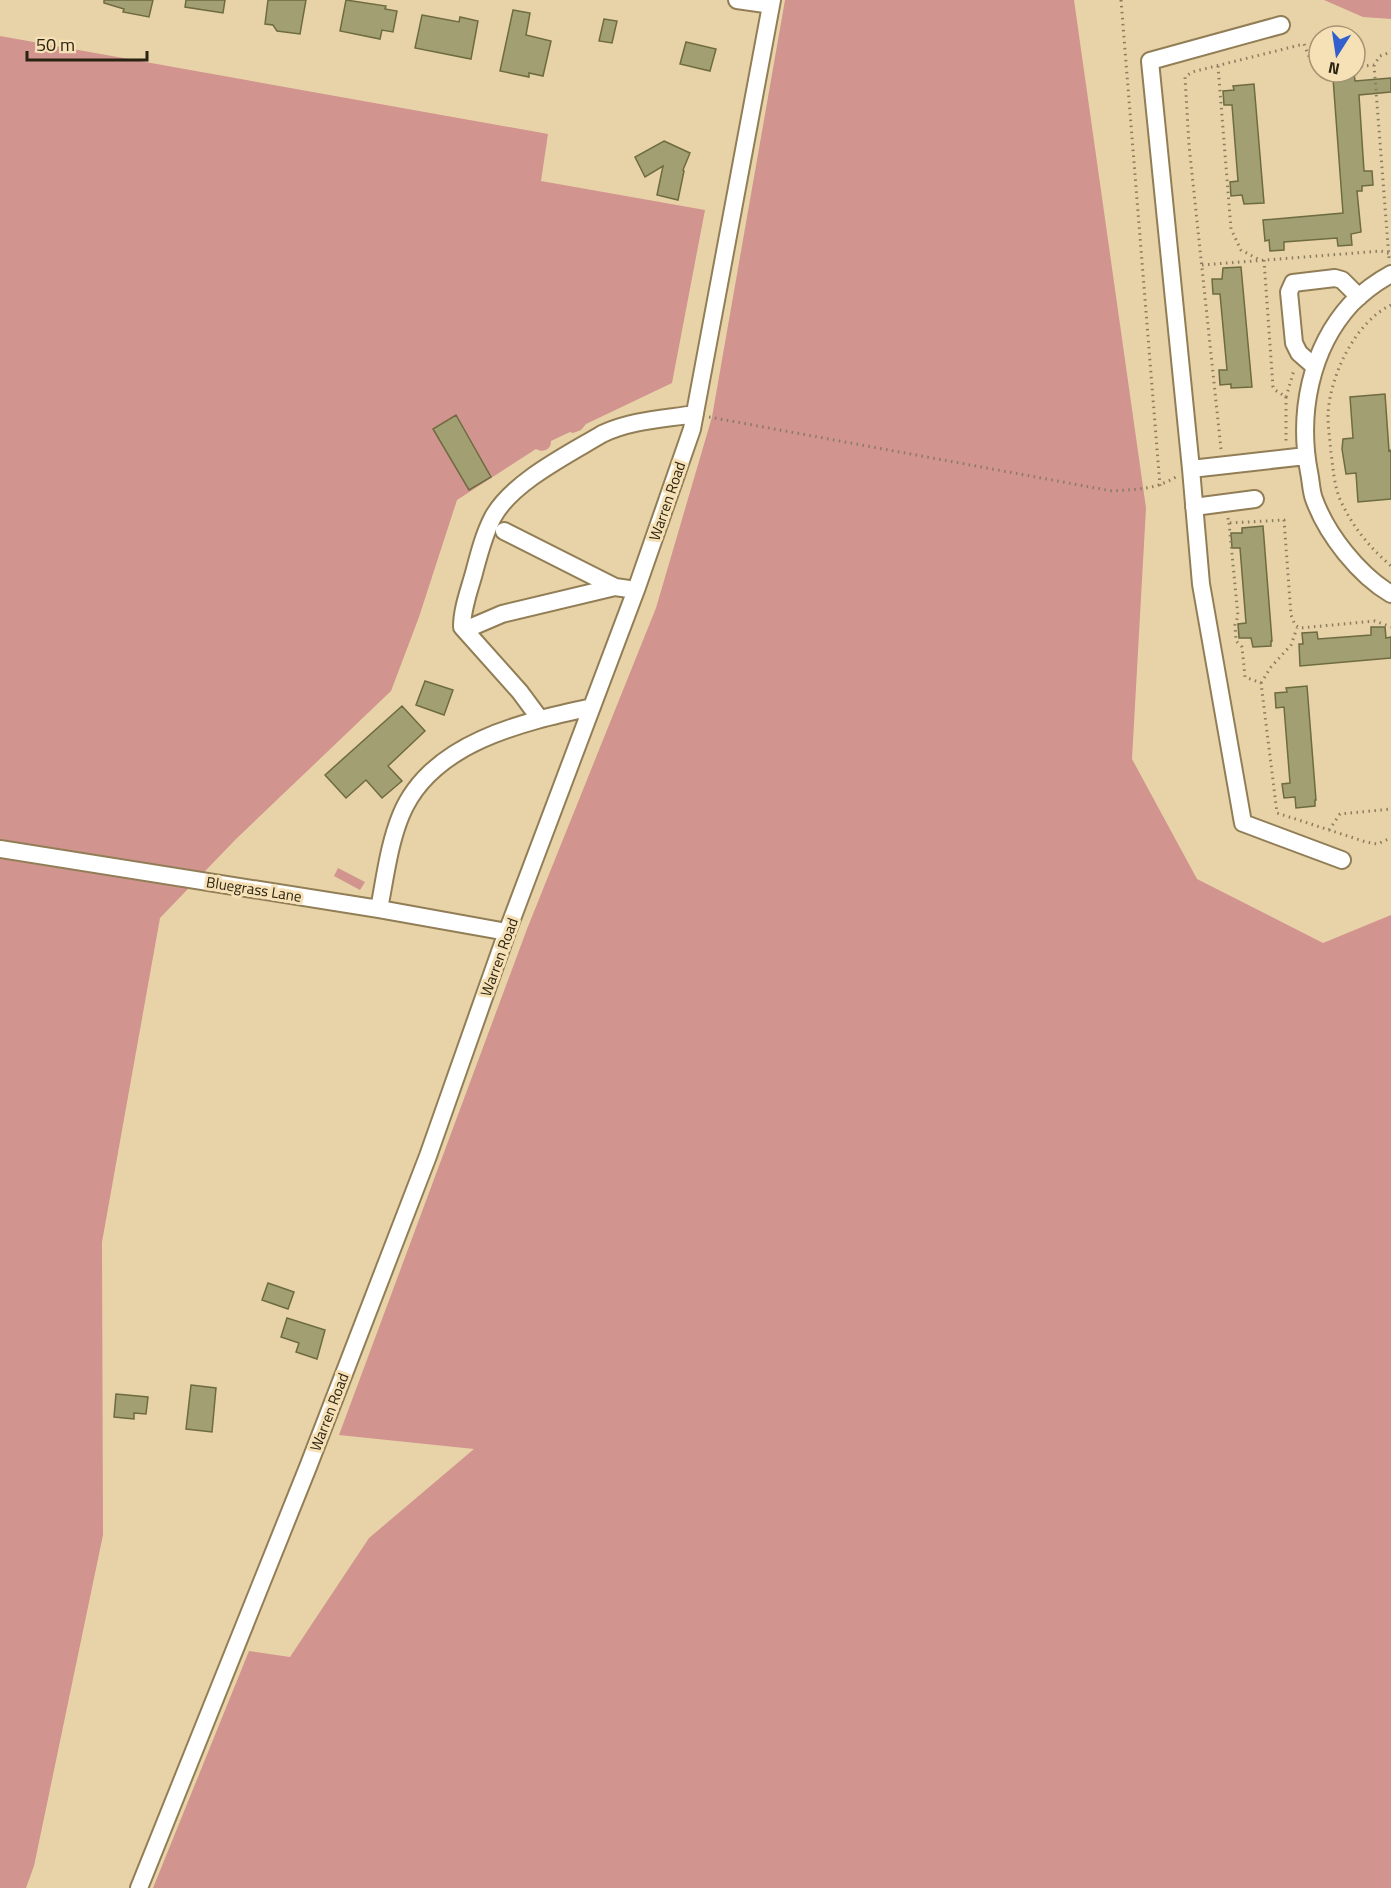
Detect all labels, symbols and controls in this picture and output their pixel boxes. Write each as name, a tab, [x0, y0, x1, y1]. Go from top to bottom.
scale bar	[27, 24, 147, 62]
north arrow	[1307, 24, 1367, 84]
text: 50 m	[36, 31, 75, 58]
text: N	[1326, 56, 1342, 82]
street label: Warren Road	[643, 458, 691, 544]
street label: Bluegrass Lane	[205, 870, 303, 908]
street label: Warren Road	[474, 914, 524, 1000]
street label: Warren Road	[304, 1369, 354, 1455]

